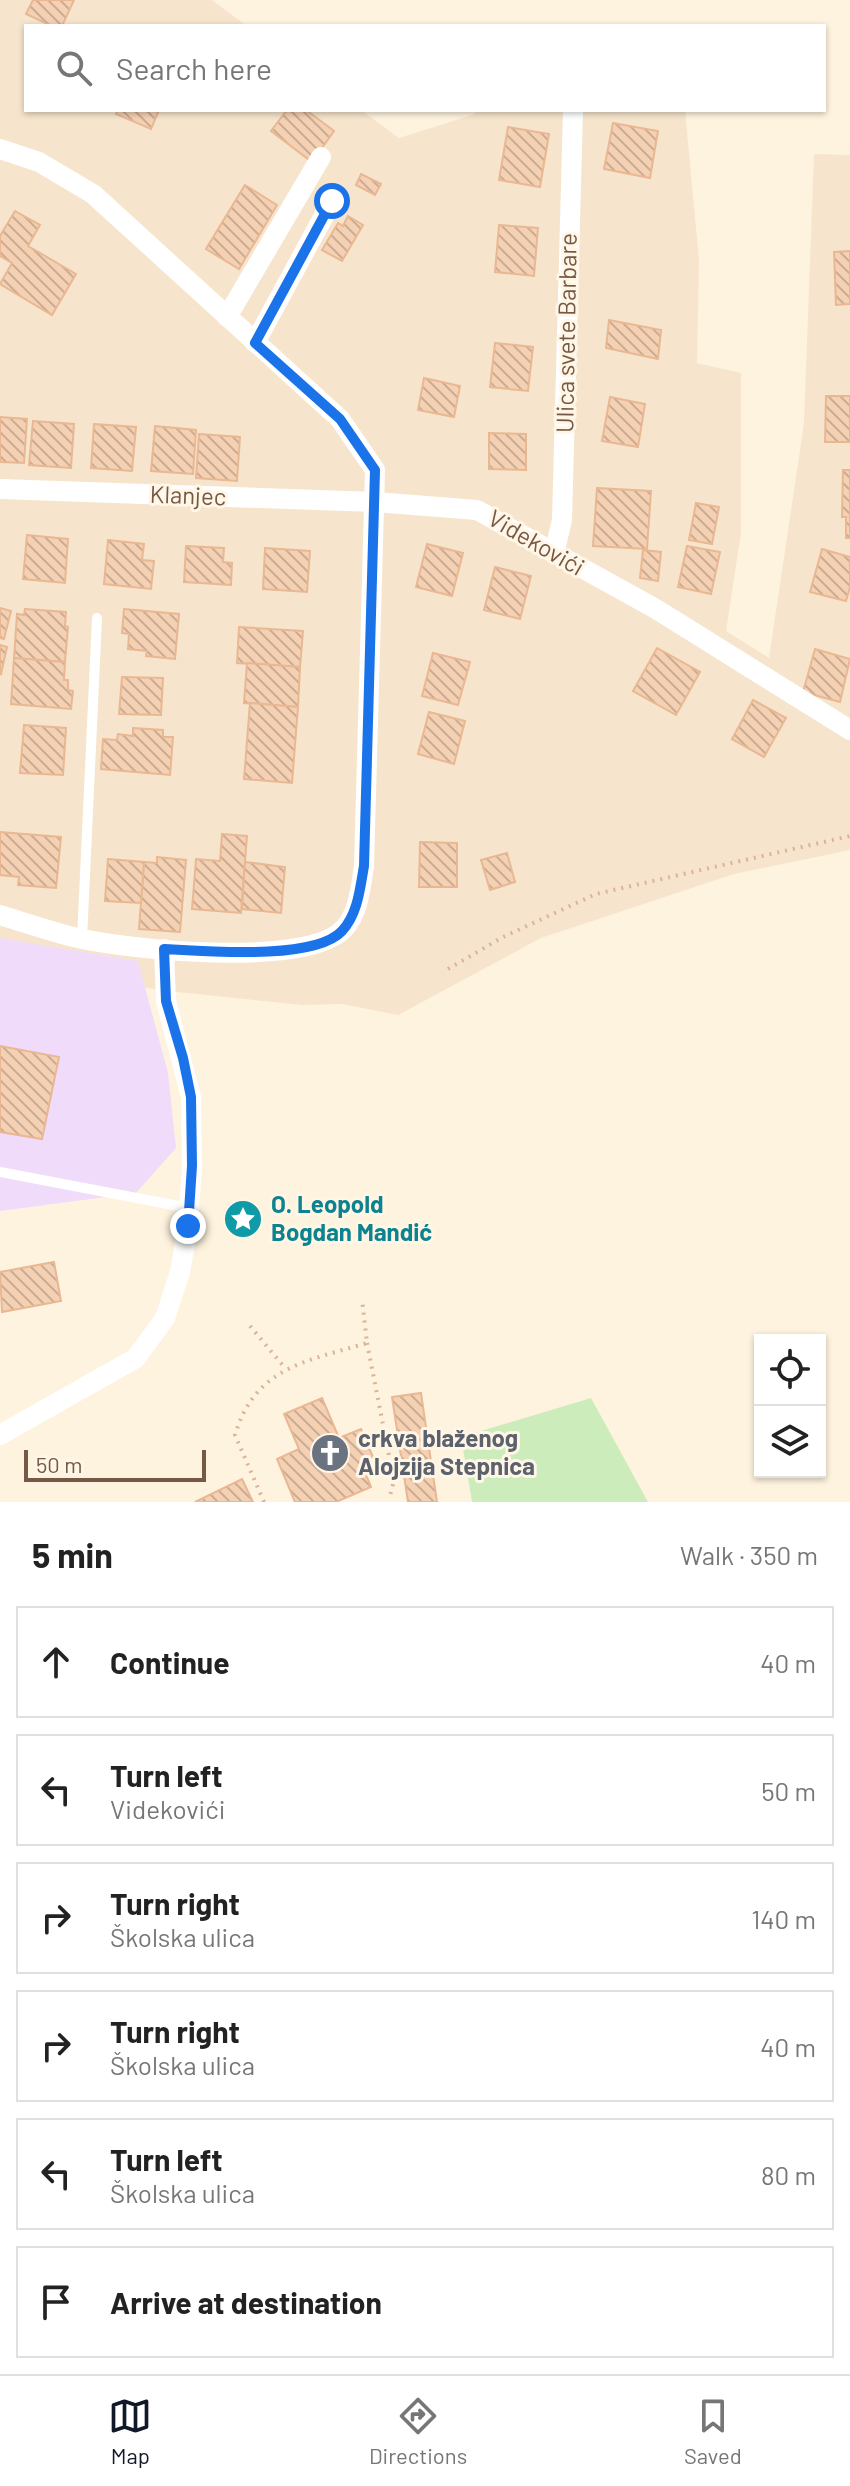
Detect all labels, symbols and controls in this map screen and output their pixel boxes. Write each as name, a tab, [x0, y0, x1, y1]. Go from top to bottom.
search box	[24, 24, 826, 112]
icon: search	[52, 46, 96, 90]
text: Search here	[116, 50, 272, 86]
route start	[314, 183, 350, 219]
street label: Ulica svete Barbare	[549, 233, 582, 433]
street label: Klanjec	[149, 479, 227, 510]
street label: Videkovići	[483, 503, 590, 581]
place label: O. Leopold Bogdan Mandić	[271, 1189, 432, 1246]
place icon: O. Leopold Bogdan Mandić	[222, 1198, 264, 1240]
route end	[170, 1208, 206, 1244]
map controls	[754, 1334, 826, 1478]
button: locate	[754, 1334, 826, 1406]
button: layers	[754, 1406, 826, 1478]
place label: crkva blaženog Alojzija Stepnica	[358, 1423, 535, 1480]
church icon: crkva blaženog Alojzija Stepnica	[309, 1432, 351, 1474]
scale bar	[24, 1446, 206, 1482]
text: 50 m	[36, 1451, 82, 1477]
text: 5 min	[32, 1534, 113, 1575]
text: Walk · 350 m	[680, 1539, 818, 1570]
icon: ahead	[34, 1640, 78, 1684]
text: Continue	[110, 1644, 230, 1680]
text: 40 m	[760, 1647, 816, 1678]
text: Turn left	[110, 1757, 223, 1793]
icon: left	[34, 1768, 78, 1812]
text: 50 m	[761, 1775, 816, 1806]
text: Videkovići	[110, 1793, 225, 1824]
text: Turn right	[110, 1885, 240, 1921]
icon: right	[34, 1896, 78, 1940]
text: 140 m	[751, 1903, 816, 1934]
text: Školska ulica	[110, 1921, 255, 1952]
text: Turn right	[110, 2013, 240, 2049]
icon: right	[34, 2024, 78, 2068]
text: 40 m	[760, 2031, 816, 2062]
text: Školska ulica	[110, 2049, 255, 2080]
text: Turn left	[110, 2141, 223, 2177]
icon: left	[34, 2152, 78, 2196]
text: 80 m	[761, 2159, 816, 2190]
text: Školska ulica	[110, 2177, 255, 2208]
icon: arrive	[34, 2280, 78, 2324]
text: Arrive at destination	[110, 2284, 382, 2320]
tab: Map	[108, 2394, 152, 2468]
tab: Directions	[369, 2394, 467, 2468]
tab: Saved	[684, 2394, 742, 2468]

